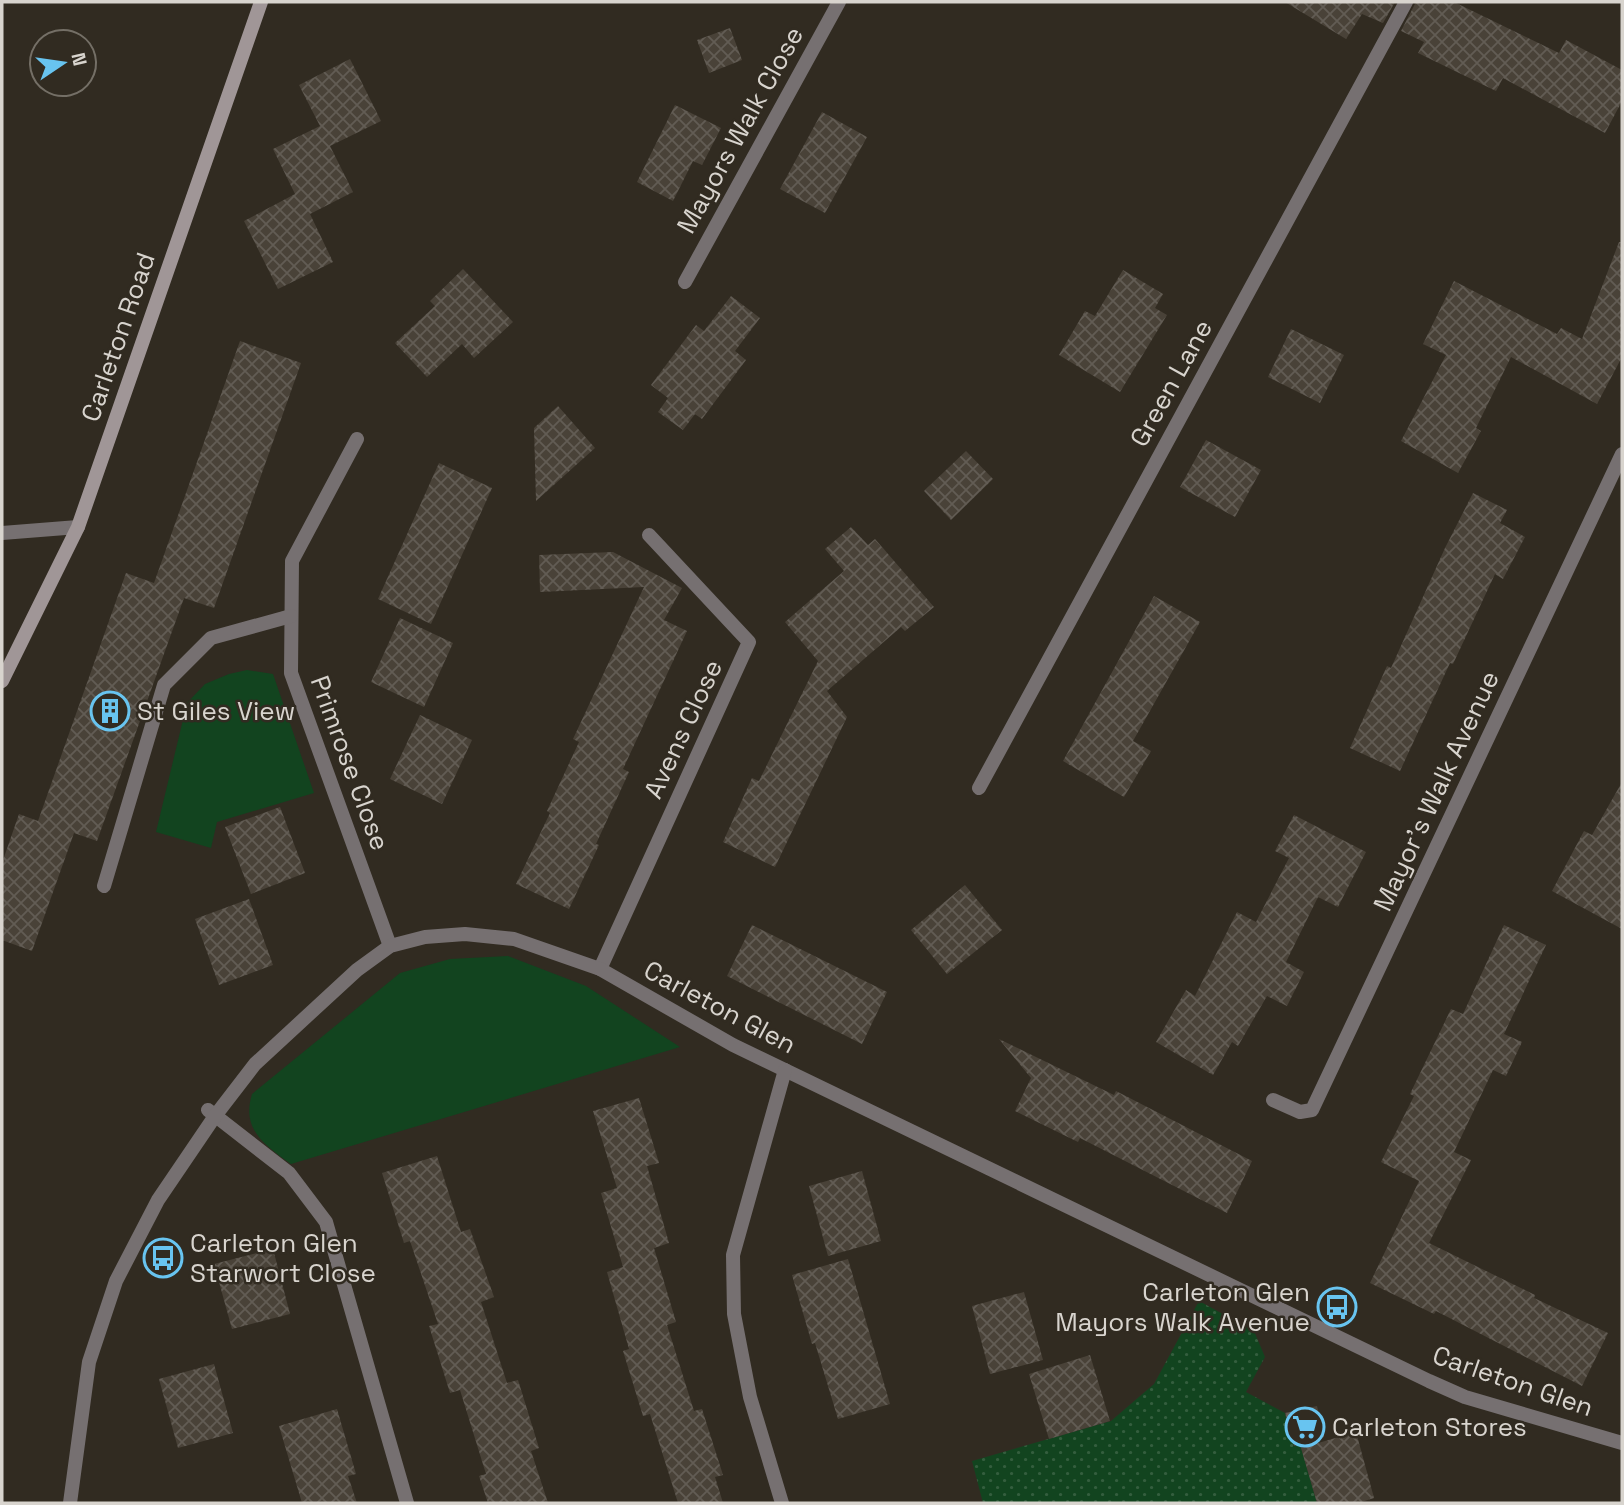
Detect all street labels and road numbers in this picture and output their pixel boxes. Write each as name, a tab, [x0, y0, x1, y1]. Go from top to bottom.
street label: Mayors Walk Close	[669, 21, 811, 239]
street label: Carleton Road	[73, 248, 163, 426]
street label: Green Lane	[1122, 313, 1220, 453]
street label: Avens Close	[636, 654, 730, 804]
street label: Mayor's Walk Avenue	[1365, 665, 1507, 917]
street label: Primrose Close	[303, 671, 397, 855]
street label: Carleton Glen	[638, 953, 802, 1061]
street label: Carleton Glen	[1428, 1338, 1598, 1424]

